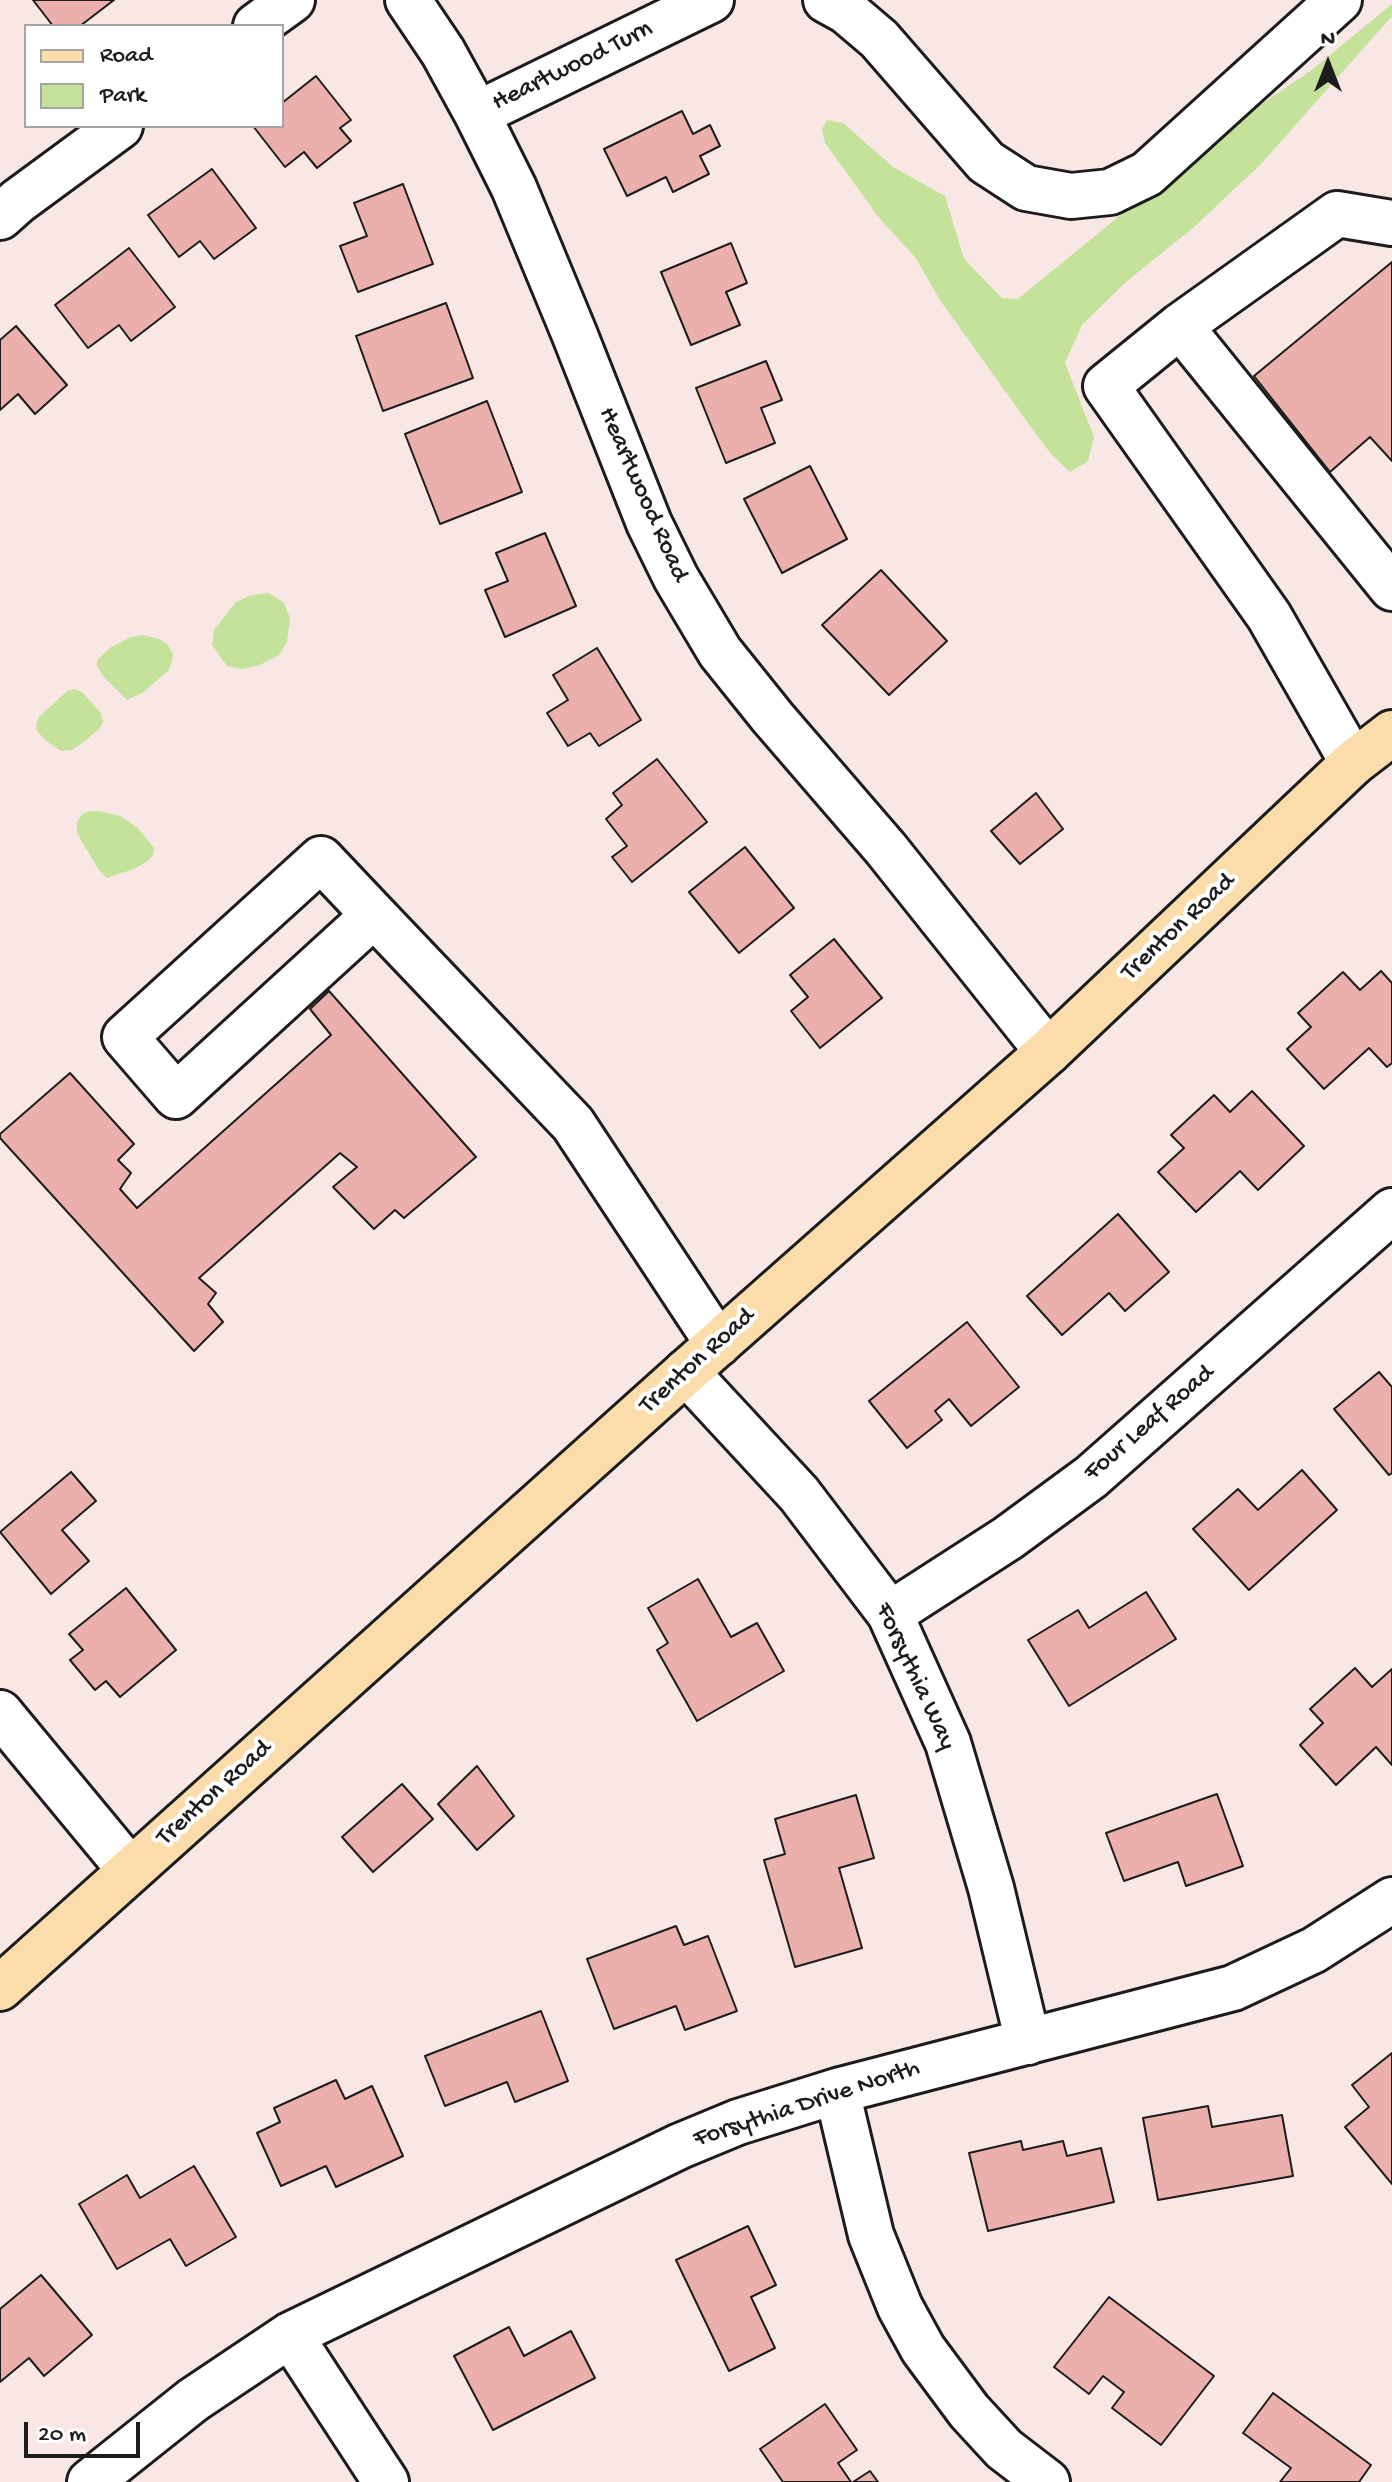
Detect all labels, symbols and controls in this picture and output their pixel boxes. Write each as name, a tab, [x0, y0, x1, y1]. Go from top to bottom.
street label: Heartwood Turn	[488, 15, 658, 119]
legend	[24, 24, 284, 128]
north arrow	[1288, 24, 1368, 104]
text: N	[1321, 27, 1335, 53]
text: Road	[100, 42, 152, 71]
text: Park	[100, 82, 146, 111]
street label: Heartwood Road	[590, 403, 694, 587]
street label: Trenton Road	[1116, 867, 1242, 989]
street label: Trenton Road	[634, 1302, 762, 1422]
street label: Four Leaf Road	[1078, 1359, 1222, 1489]
street label: Forsythia Way	[866, 1599, 962, 1755]
street label: Trenton Road	[151, 1734, 279, 1854]
street label: Forsythia Drive North	[690, 2054, 924, 2156]
scale bar	[28, 2406, 144, 2456]
text: 20 m	[38, 2421, 86, 2450]

